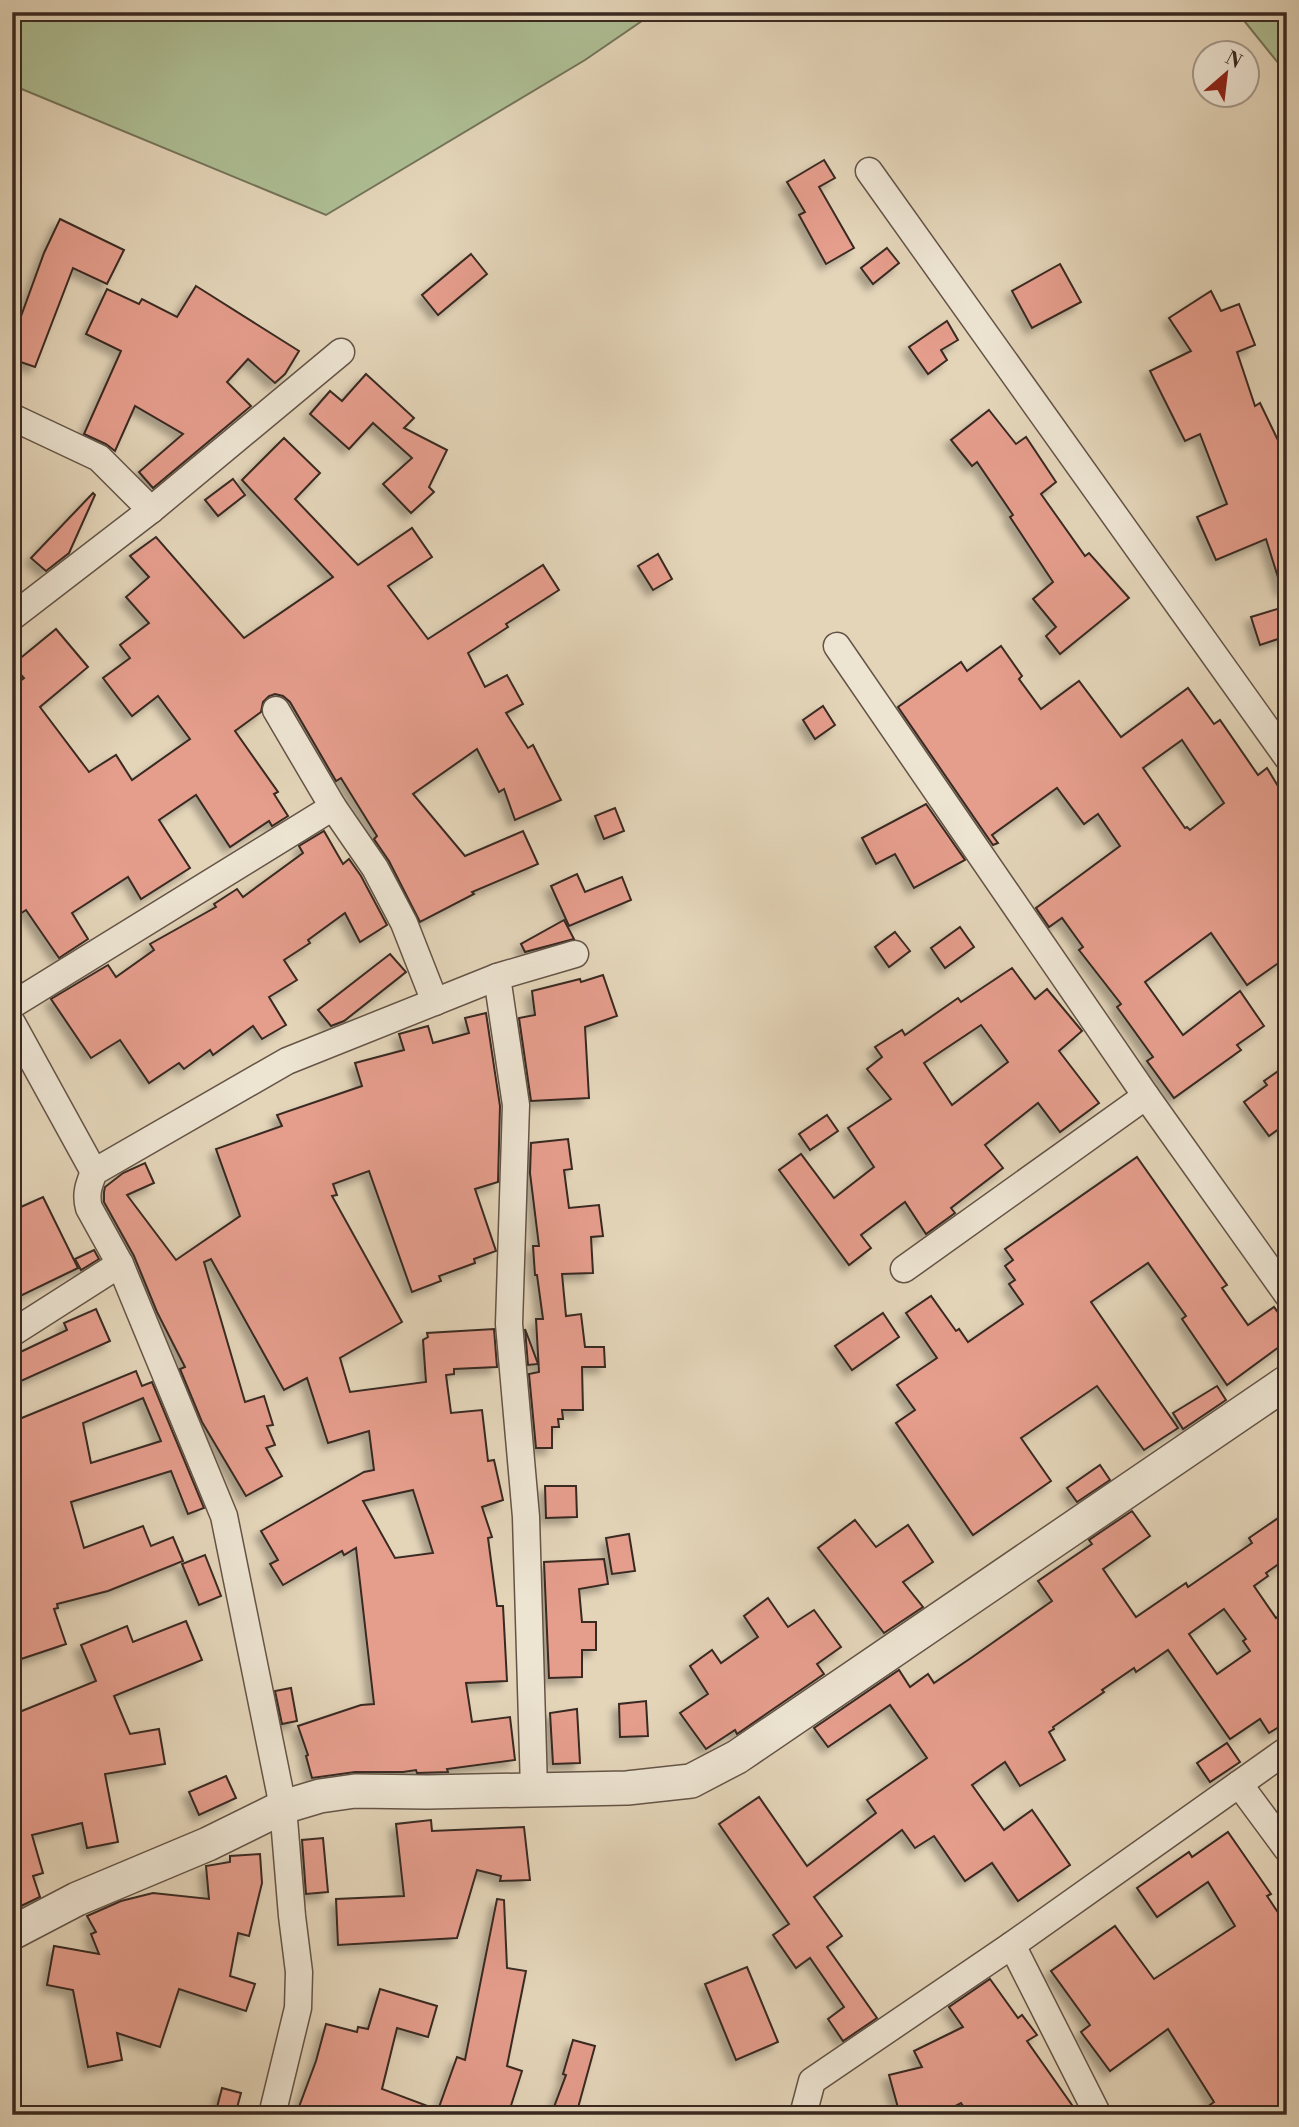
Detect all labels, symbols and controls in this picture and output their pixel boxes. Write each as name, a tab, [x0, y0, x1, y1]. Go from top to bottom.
north arrow	[1190, 38, 1260, 108]
text: N	[1221, 46, 1246, 74]

